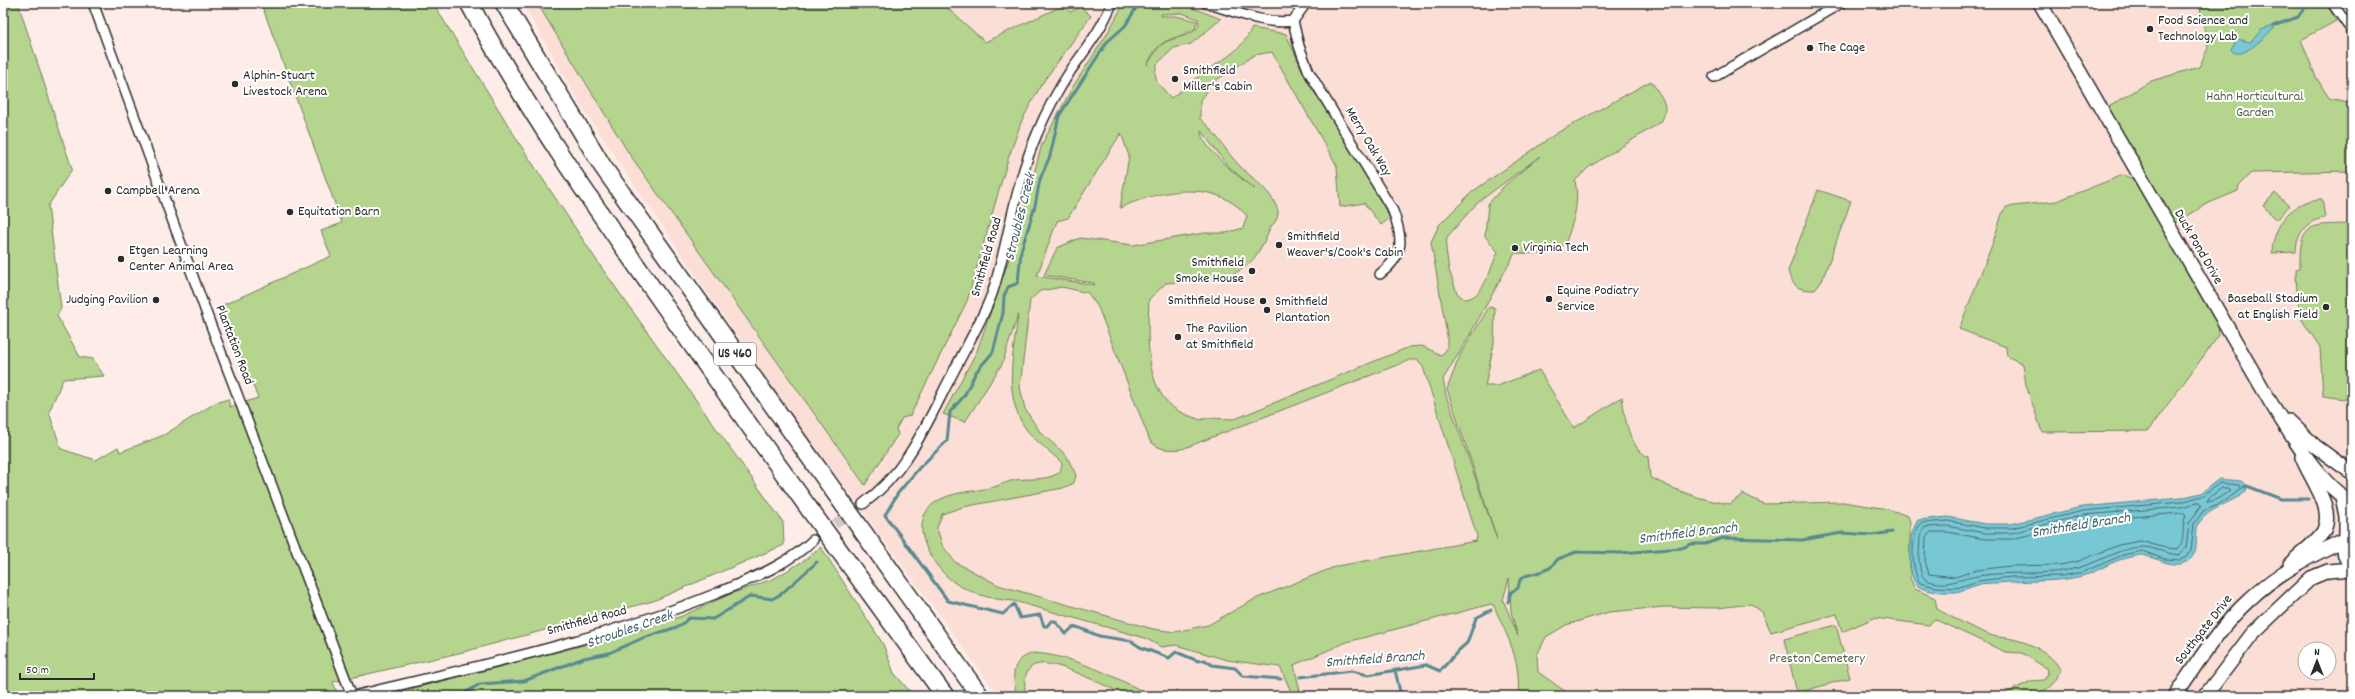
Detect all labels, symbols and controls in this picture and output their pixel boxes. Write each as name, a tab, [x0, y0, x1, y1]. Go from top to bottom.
place label: Food Science and Technology Lab	[2158, 11, 2248, 47]
marker: Food Science and Technology Lab	[2145, 24, 2155, 34]
place label: The Cage	[1818, 38, 1865, 58]
marker: The Cage	[1805, 43, 1815, 53]
place label: Smithfield Miller's Cabin	[1183, 61, 1252, 97]
place label: Alphin-Stuart Livestock Arena	[243, 66, 328, 102]
marker: Smithfield Miller's Cabin	[1170, 74, 1180, 84]
marker: Alphin-Stuart Livestock Arena	[230, 79, 240, 89]
park label: Hahn Horticultural Garden	[2206, 87, 2304, 123]
street label: Merry Oak Way	[1339, 104, 1397, 181]
water label: Stroubles Creek	[999, 169, 1043, 263]
place label: Campbell Arena	[116, 181, 200, 201]
marker: Campbell Arena	[103, 186, 113, 196]
place label: Equitation Barn	[298, 202, 379, 222]
street label: Duck Pond Drive	[2168, 206, 2228, 288]
marker: Equitation Barn	[285, 207, 295, 217]
street label: Smithfield Road	[966, 215, 1008, 299]
place label: Smithfield Weaver's/Cook's Cabin	[1287, 227, 1403, 263]
place label: Virginia Tech	[1523, 238, 1589, 258]
marker: Smithfield Weaver's/Cook's Cabin	[1274, 240, 1284, 250]
place label: Etgen Learning Center Animal Area	[129, 241, 234, 277]
marker: Virginia Tech	[1510, 243, 1520, 253]
place label: Smithfield Smoke House	[1175, 253, 1244, 289]
marker: Etgen Learning Center Animal Area	[116, 254, 126, 264]
marker: Smithfield Smoke House	[1247, 266, 1257, 276]
place label: Equine Podiatry Service	[1557, 281, 1639, 317]
place label: Baseball Stadium at English Field	[2228, 289, 2318, 325]
place label: Judging Pavilion	[66, 290, 148, 310]
place label: Smithfield House	[1168, 291, 1255, 311]
place label: Smithfield Plantation	[1275, 292, 1330, 328]
marker: Equine Podiatry Service	[1544, 294, 1554, 304]
marker: Judging Pavilion	[151, 295, 161, 305]
marker: Smithfield House	[1258, 296, 1268, 306]
street label: Plantation Road	[210, 302, 258, 388]
marker: Baseball Stadium at English Field	[2321, 302, 2331, 312]
marker: Smithfield Plantation	[1262, 305, 1272, 315]
place label: The Pavilion at Smithfield	[1186, 319, 1253, 355]
marker: The Pavilion at Smithfield	[1173, 332, 1183, 342]
road number: US 460	[714, 343, 756, 365]
water label: Smithfield Branch	[2030, 507, 2133, 545]
water label: Smithfield Branch	[1637, 517, 1740, 551]
street label: Southgate Drive	[2170, 591, 2238, 669]
street label: Smithfield Road	[545, 601, 629, 641]
water label: Stroubles Creek	[584, 604, 678, 655]
north arrow	[2297, 641, 2337, 681]
water label: Smithfield Branch	[1325, 645, 1426, 674]
text: N	[2314, 645, 2320, 661]
park label: Preston Cemetery	[1769, 649, 1865, 669]
scale bar	[20, 655, 94, 681]
text: 50 m	[26, 662, 49, 679]

